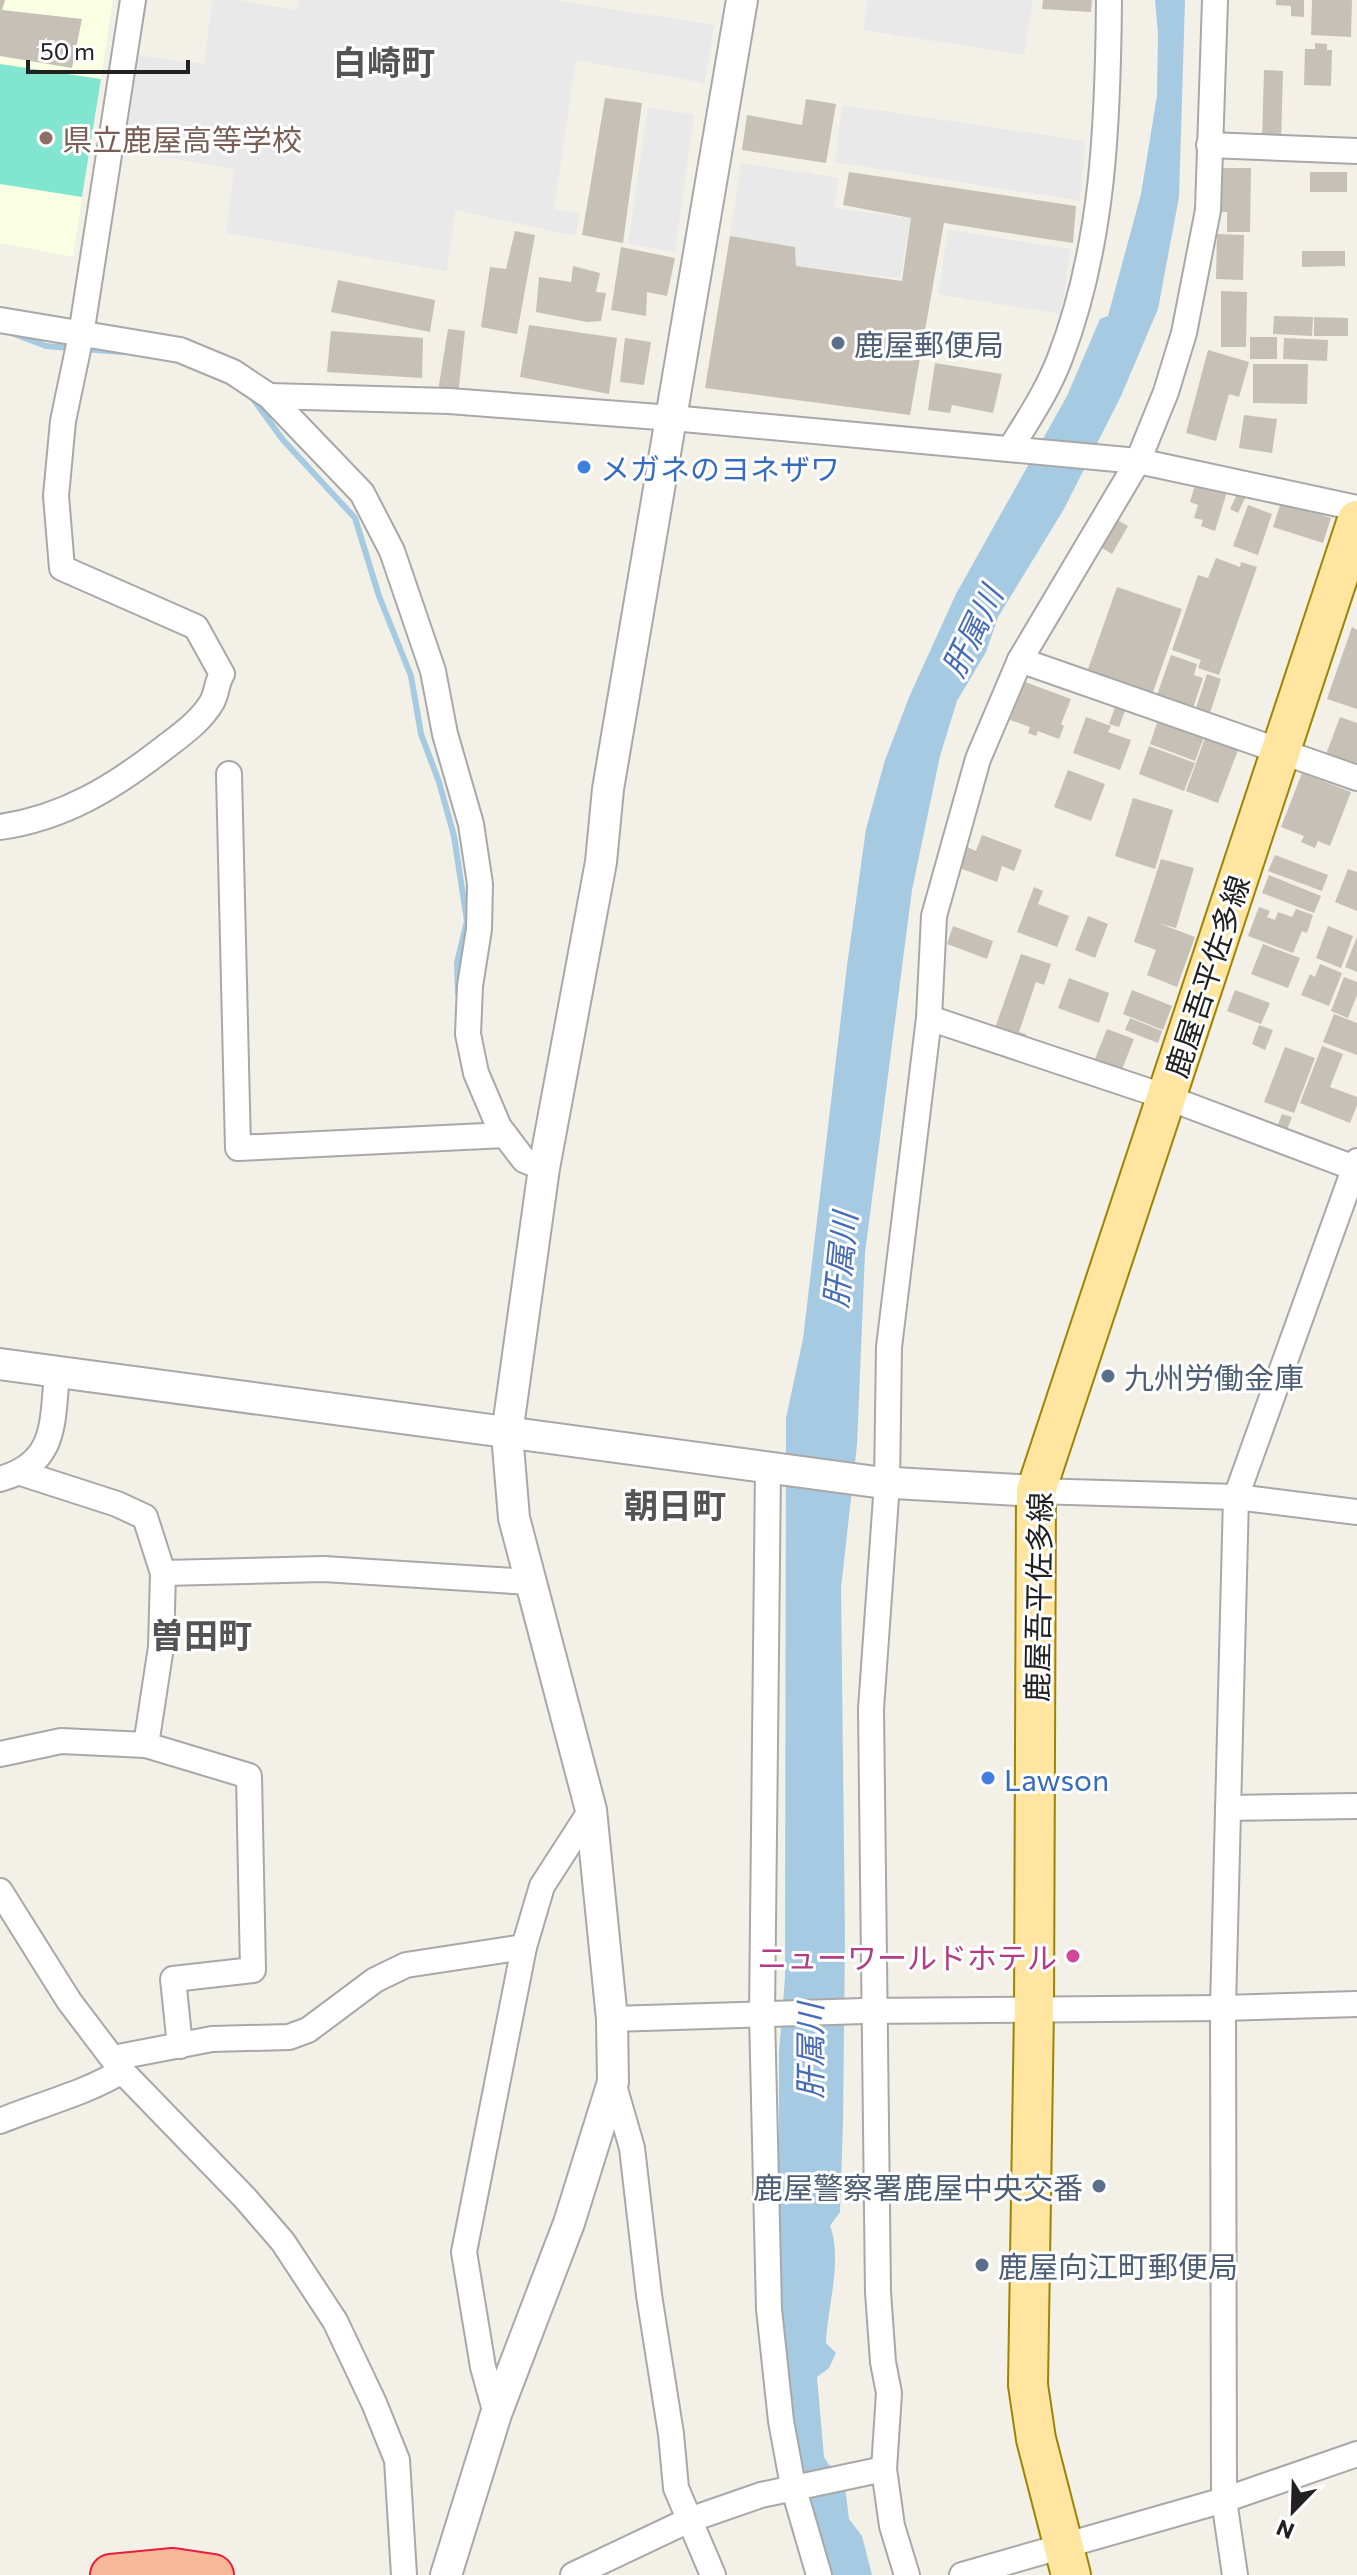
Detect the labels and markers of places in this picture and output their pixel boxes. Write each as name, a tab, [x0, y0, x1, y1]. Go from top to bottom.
place label: 県立鹿屋高等学校	[62, 120, 302, 157]
marker: 県立鹿屋高等学校	[37, 129, 55, 147]
place label: 鹿屋郵便局	[854, 325, 1004, 362]
marker: 鹿屋郵便局	[829, 334, 847, 352]
place label: メガネのヨネザワ	[600, 449, 840, 486]
marker: メガネのヨネザワ	[575, 458, 593, 476]
place label: 九州労働金庫	[1124, 1358, 1304, 1395]
marker: 九州労働金庫	[1099, 1367, 1117, 1385]
place label: Lawson	[1004, 1760, 1109, 1797]
marker: Lawson	[979, 1769, 997, 1787]
place label: ニューワールドホテル	[757, 1938, 1057, 1975]
marker: ニューワールドホテル	[1064, 1947, 1082, 1965]
place label: 鹿屋警察署鹿屋中央交番	[753, 2168, 1083, 2205]
marker: 鹿屋警察署鹿屋中央交番	[1090, 2177, 1108, 2195]
place label: 鹿屋向江町郵便局	[998, 2247, 1238, 2284]
marker: 鹿屋向江町郵便局	[973, 2256, 991, 2274]

